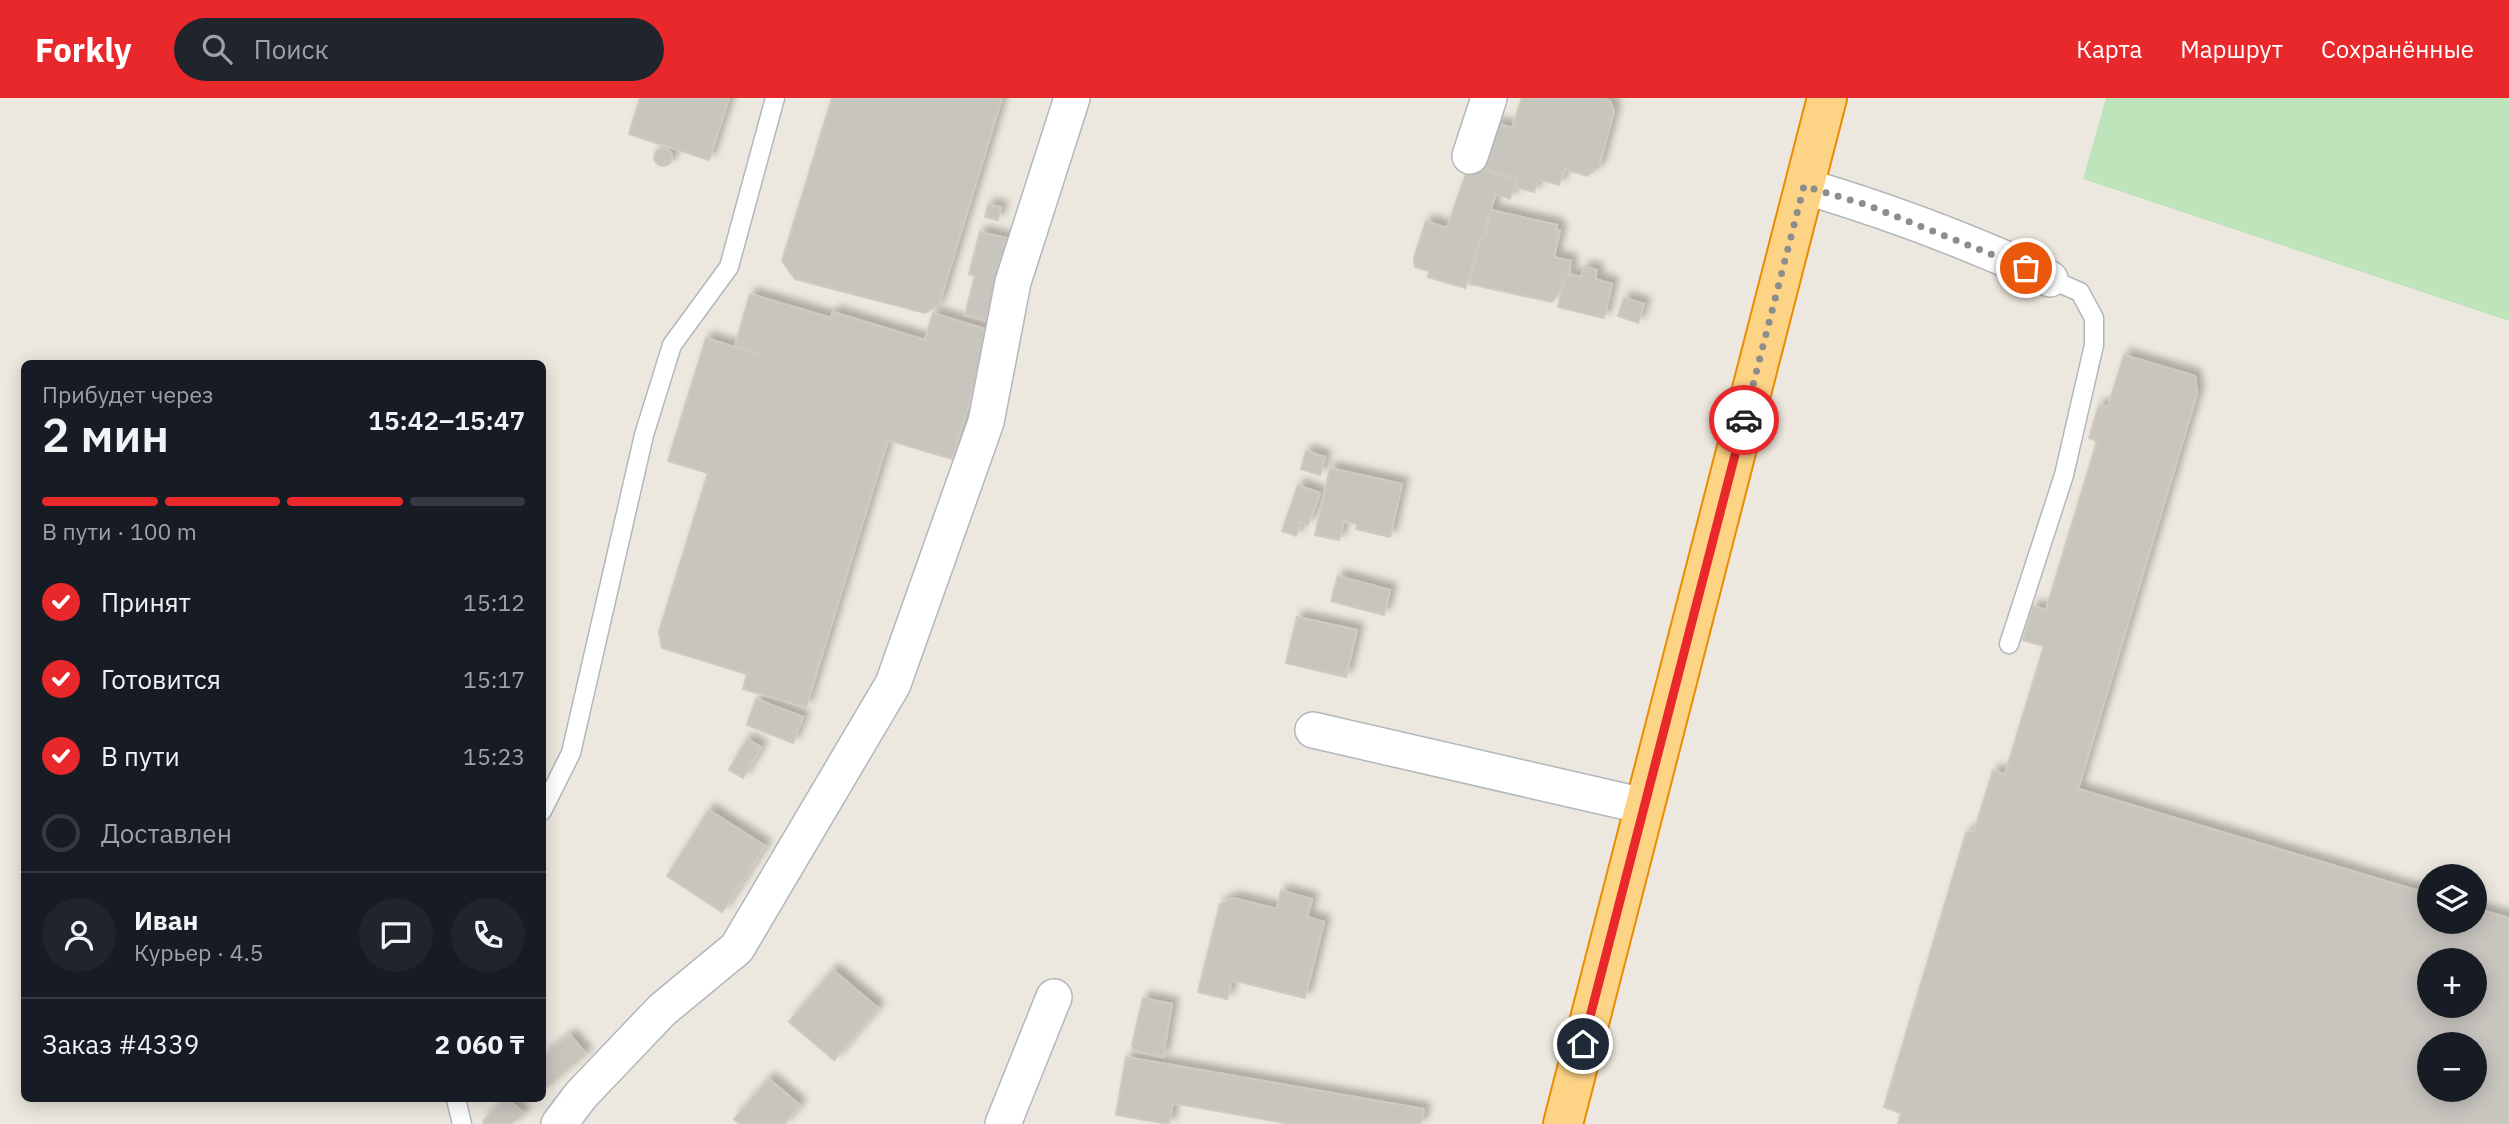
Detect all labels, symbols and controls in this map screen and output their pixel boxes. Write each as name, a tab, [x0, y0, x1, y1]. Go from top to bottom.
search box	[174, 18, 664, 81]
text: Forkly	[35, 28, 132, 71]
icon: search	[198, 30, 236, 68]
text: Поиск	[254, 32, 329, 66]
text: Карта	[2076, 33, 2142, 65]
text: Маршрут	[2180, 33, 2283, 65]
text: Сохранённые	[2321, 33, 2474, 65]
pin	[1996, 238, 2056, 298]
icon: bag	[2007, 249, 2045, 287]
text: Прибудет через	[42, 379, 214, 409]
courier	[1709, 385, 1779, 455]
icon: car	[1725, 401, 1763, 439]
text: 15:42–15:47	[368, 403, 525, 437]
text: 2 мин	[42, 405, 169, 465]
text: В пути · 100 m	[42, 516, 197, 546]
icon: check	[42, 583, 80, 621]
text: Принят	[101, 585, 191, 619]
text: 15:12	[463, 587, 525, 617]
icon: check	[42, 660, 80, 698]
text: Готовится	[101, 662, 221, 696]
text: 15:17	[463, 664, 525, 694]
icon: check	[42, 737, 80, 775]
text: В пути	[101, 739, 180, 773]
text: 15:23	[463, 741, 525, 771]
text: Доставлен	[101, 816, 232, 850]
map controls	[2417, 864, 2487, 1102]
button: layers	[2417, 864, 2487, 934]
button: person	[42, 898, 116, 972]
button: chat	[359, 898, 433, 972]
button: phone	[451, 898, 525, 972]
text: Иван	[134, 903, 199, 937]
text: Курьер · 4.5	[134, 937, 264, 967]
button: +	[2417, 948, 2487, 1018]
pin	[1553, 1014, 1613, 1074]
icon: home	[1564, 1025, 1602, 1063]
text: Заказ #4339	[42, 1027, 199, 1061]
text: 2 060 ₸	[435, 1027, 525, 1061]
button: −	[2417, 1032, 2487, 1102]

